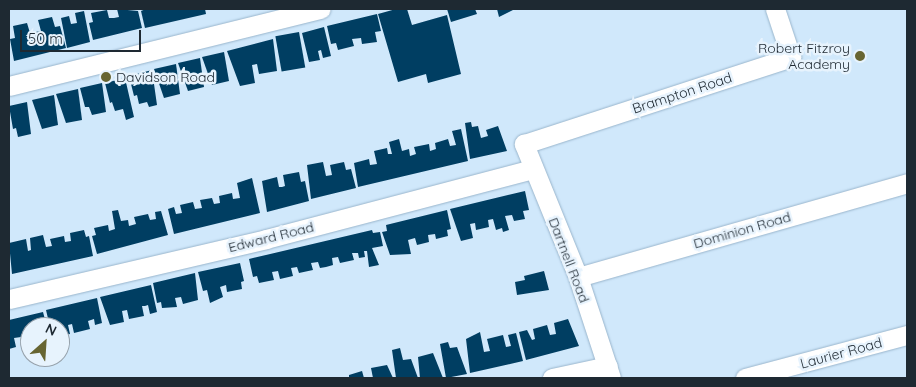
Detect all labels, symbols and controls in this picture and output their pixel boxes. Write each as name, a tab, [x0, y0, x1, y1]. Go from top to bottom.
scale bar	[22, 20, 144, 52]
text: 50 m	[28, 29, 63, 48]
place label: Robert Fitzroy Academy	[758, 40, 850, 72]
marker: Robert Fitzroy Academy	[854, 50, 866, 62]
place label: Davidson Road	[116, 69, 215, 85]
street label: Brampton Road	[630, 69, 734, 117]
marker: Davidson Road	[100, 71, 112, 83]
street label: Dominion Road	[691, 208, 793, 252]
street label: Dartnell Road	[545, 215, 593, 305]
street label: Edward Road	[226, 218, 316, 256]
north arrow	[20, 317, 70, 367]
text: N	[43, 319, 60, 340]
street label: Laurier Road	[798, 334, 884, 372]

